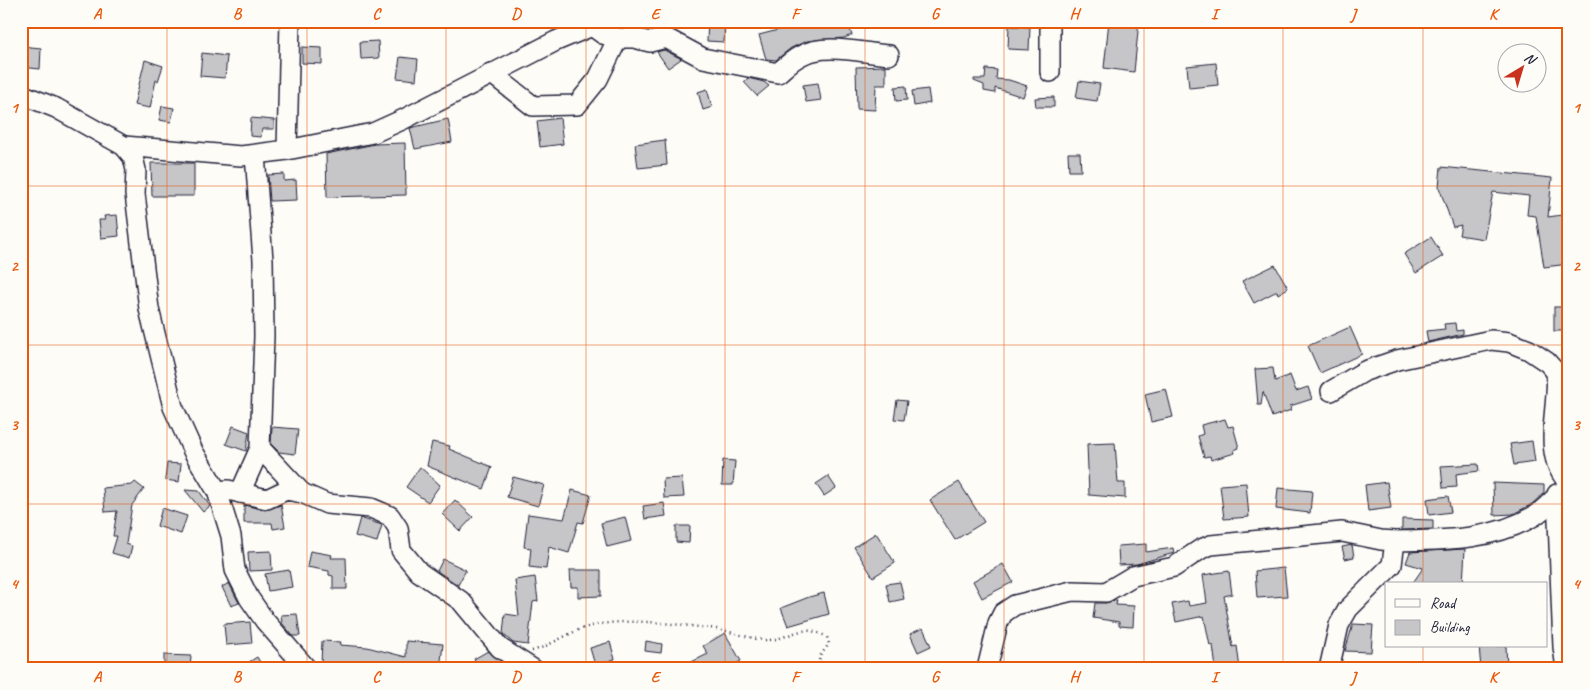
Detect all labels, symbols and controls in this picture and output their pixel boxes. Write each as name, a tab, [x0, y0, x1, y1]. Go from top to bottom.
text: A	[93, 4, 103, 24]
text: B	[233, 4, 243, 24]
text: C	[372, 4, 382, 24]
text: D	[511, 4, 522, 24]
text: E	[651, 4, 662, 24]
text: F	[791, 4, 802, 24]
text: G	[931, 4, 941, 24]
text: H	[1069, 4, 1081, 24]
text: I	[1211, 4, 1221, 24]
text: J	[1349, 4, 1358, 24]
text: K	[1489, 4, 1501, 24]
north arrow	[1498, 42, 1548, 92]
text: N	[1521, 49, 1540, 69]
text: 1	[10, 98, 19, 118]
text: 1	[1572, 98, 1581, 118]
text: 2	[10, 256, 19, 276]
text: 2	[1572, 256, 1581, 276]
text: 3	[10, 415, 19, 435]
text: 3	[1572, 415, 1581, 435]
text: 4	[10, 574, 19, 594]
text: 4	[1572, 574, 1581, 594]
legend	[1385, 582, 1548, 648]
text: Road	[1430, 594, 1457, 613]
text: Building	[1430, 618, 1470, 637]
text: A	[93, 667, 103, 687]
text: B	[233, 667, 243, 687]
text: C	[372, 667, 382, 687]
text: D	[511, 667, 522, 687]
text: E	[651, 667, 662, 687]
text: F	[791, 667, 802, 687]
text: G	[931, 667, 941, 687]
text: H	[1069, 667, 1081, 687]
text: I	[1211, 667, 1221, 687]
text: J	[1349, 667, 1358, 687]
text: K	[1489, 667, 1501, 687]

